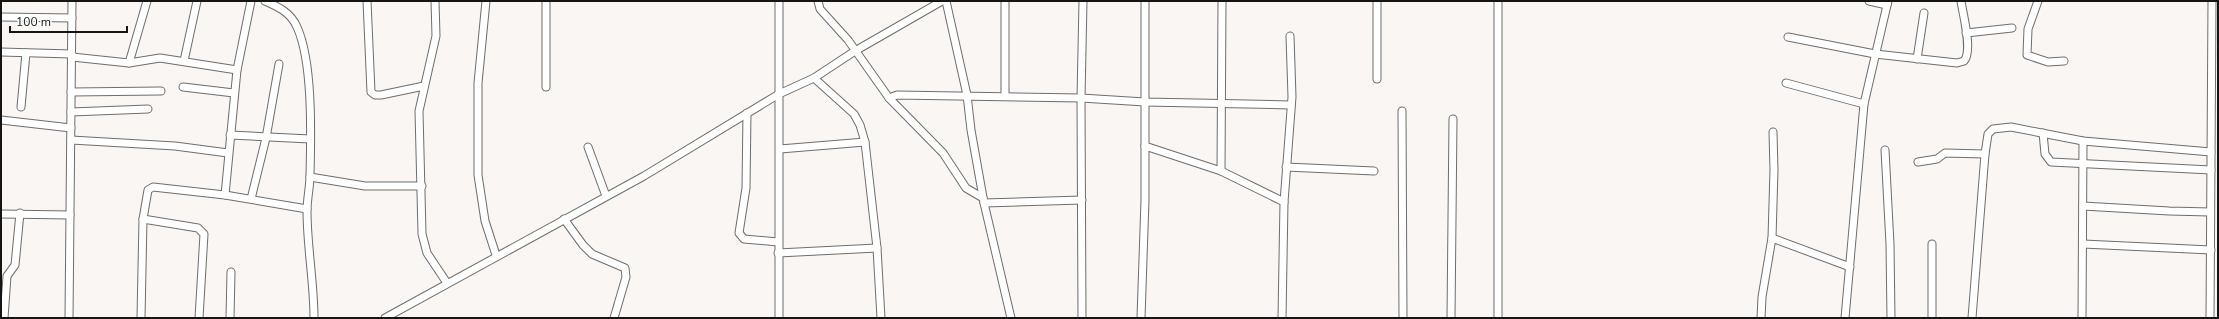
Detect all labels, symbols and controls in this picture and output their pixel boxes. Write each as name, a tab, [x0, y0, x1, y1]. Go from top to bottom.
scale bar	[10, 8, 127, 34]
text: 100 m	[16, 14, 51, 30]

